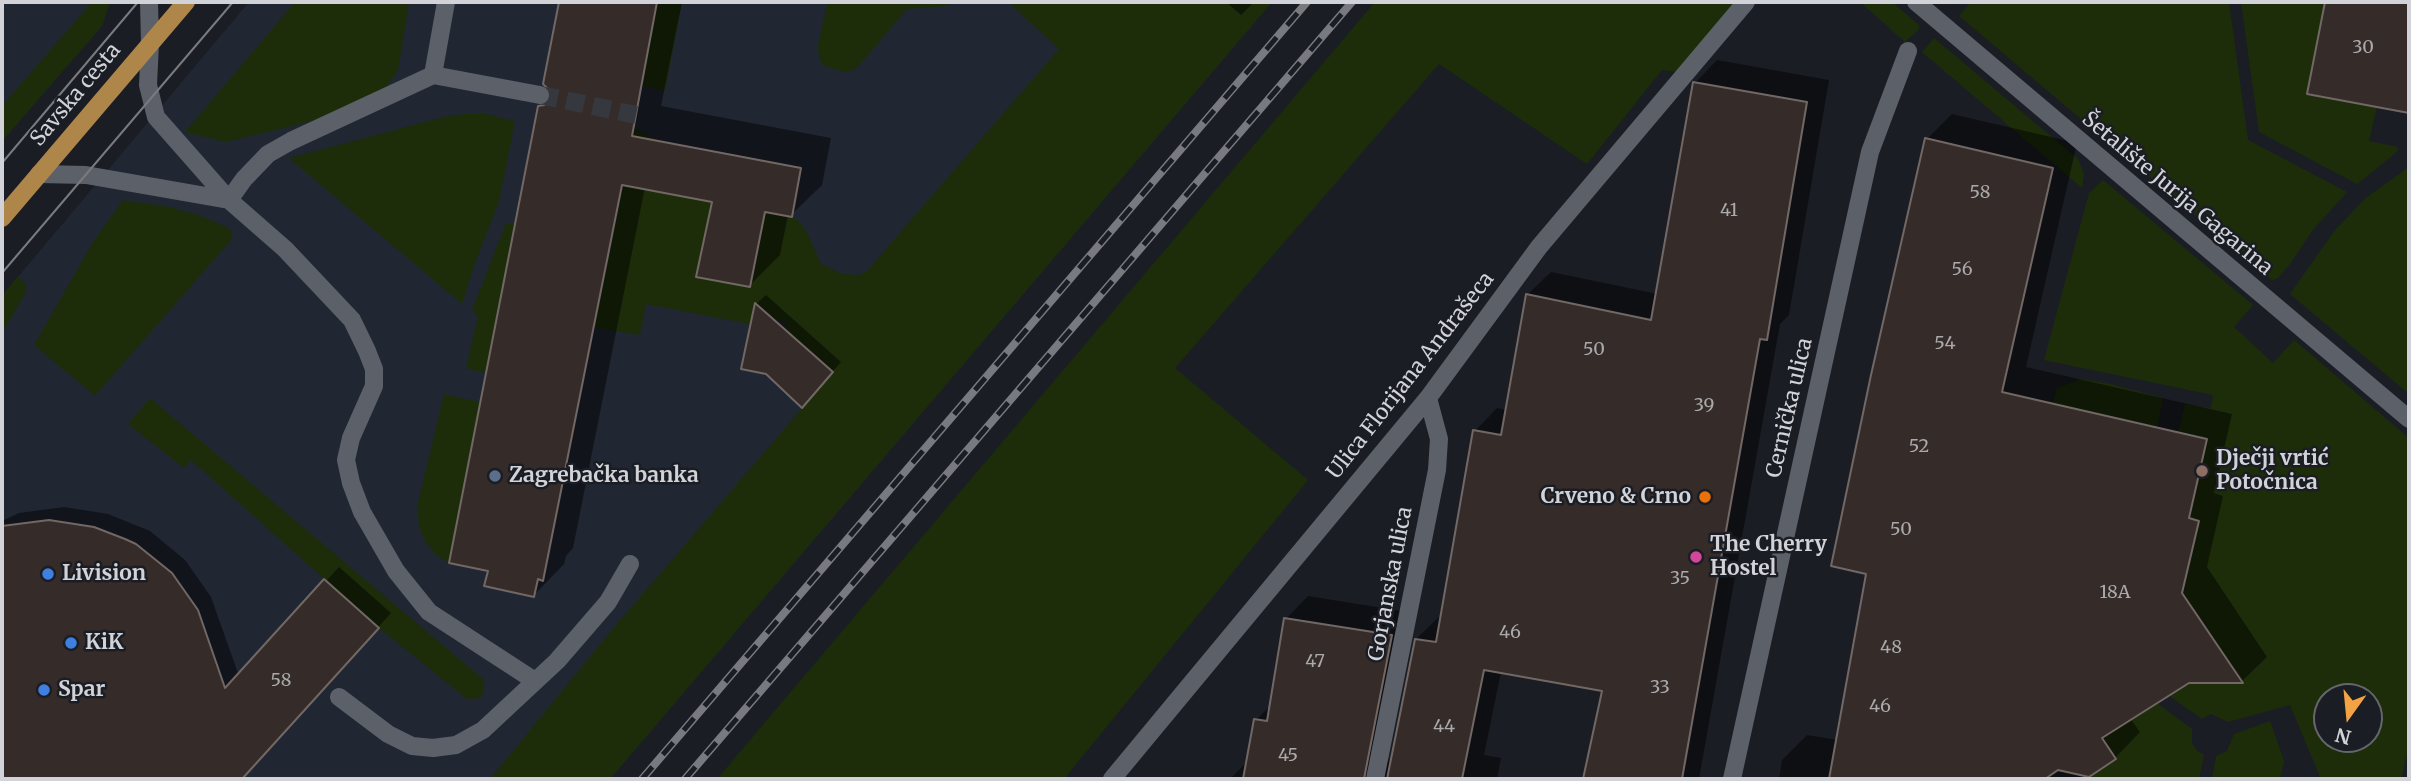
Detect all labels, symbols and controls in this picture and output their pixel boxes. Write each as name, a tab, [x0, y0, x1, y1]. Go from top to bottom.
house number: 30	[2352, 37, 2374, 59]
street label: Savska cesta	[26, 38, 126, 152]
street label: Šetalište Jurija Gagarina	[2077, 107, 2277, 281]
house number: 58	[1970, 182, 1990, 204]
house number: 41	[1720, 200, 1738, 222]
house number: 56	[1951, 259, 1973, 281]
street label: Ulica Florijana Andrašeca	[1322, 267, 1500, 485]
house number: 54	[1934, 333, 1956, 355]
street label: Cernička ulica	[1762, 336, 1818, 480]
house number: 50	[1583, 339, 1605, 361]
house number: 39	[1694, 395, 1714, 417]
house number: 52	[1909, 436, 1929, 458]
place label: Dječji vrtić Potočnica	[2216, 446, 2329, 496]
place label: Zagrebačka banka	[509, 463, 699, 489]
marker: Dječji vrtić Potočnica	[2194, 463, 2210, 479]
marker: Zagrebačka banka	[487, 468, 503, 484]
place label: Crveno & Crno	[1541, 484, 1691, 510]
marker: Crveno & Crno	[1697, 489, 1713, 505]
street label: Gorjanska ulica	[1364, 505, 1418, 663]
house number: 50	[1890, 519, 1912, 541]
place label: The Cherry Hostel	[1710, 532, 1827, 582]
marker: The Cherry Hostel	[1688, 549, 1704, 565]
place label: Livision	[62, 561, 146, 587]
marker: Livision	[40, 566, 56, 582]
house number: 35	[1670, 568, 1690, 590]
house number: 18A	[2100, 582, 2130, 604]
house number: 46	[1499, 622, 1521, 644]
place label: KiK	[85, 630, 123, 656]
marker: KiK	[63, 635, 79, 651]
house number: 48	[1880, 637, 1902, 659]
house number: 47	[1305, 651, 1325, 673]
house number: 58	[271, 670, 291, 692]
place label: Spar	[58, 677, 105, 703]
house number: 33	[1650, 677, 1670, 699]
marker: Spar	[36, 682, 52, 698]
north arrow	[2313, 683, 2383, 753]
house number: 46	[1869, 696, 1891, 718]
house number: 44	[1433, 716, 1455, 738]
text: N	[2333, 723, 2353, 750]
house number: 45	[1278, 745, 1298, 767]

